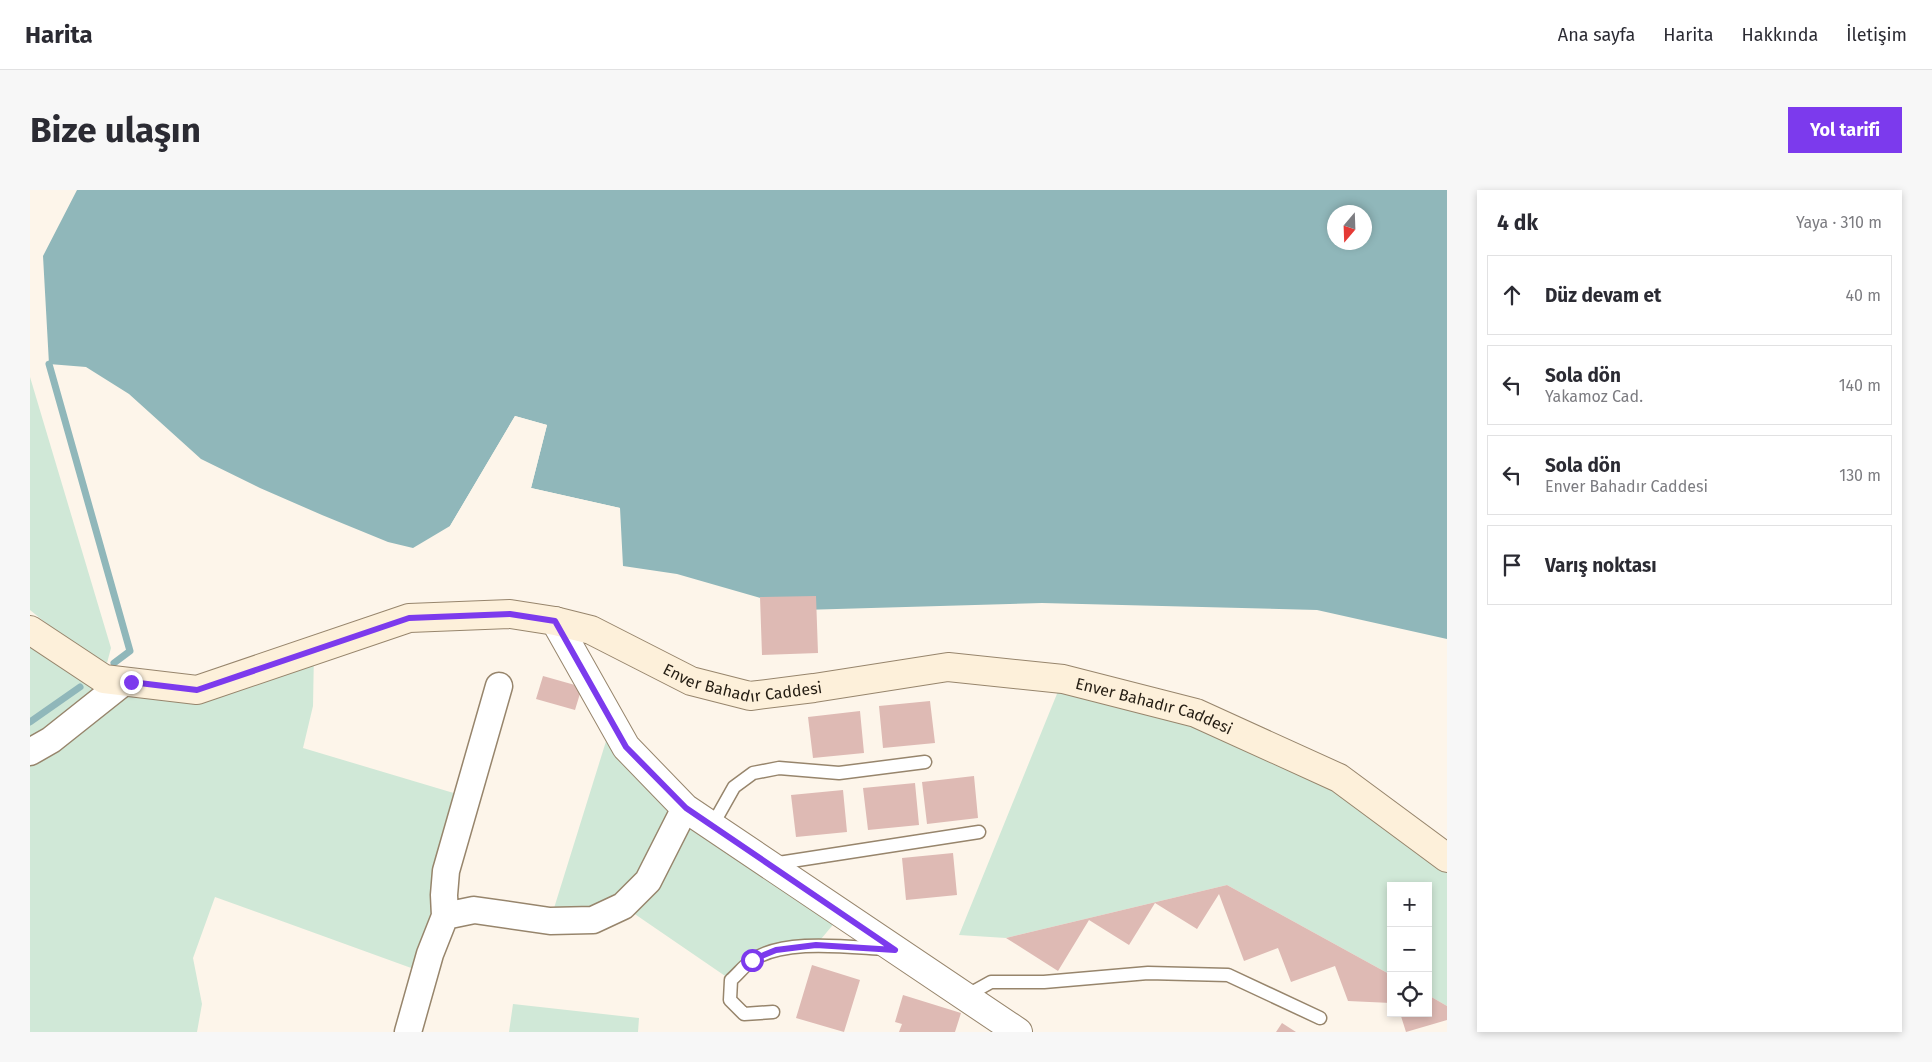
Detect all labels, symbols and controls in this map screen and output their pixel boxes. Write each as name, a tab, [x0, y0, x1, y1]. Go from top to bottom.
text: Harita	[25, 21, 93, 49]
text: Ana sayfa	[1558, 24, 1635, 46]
text: Harita	[1663, 24, 1714, 46]
text: Hakkında	[1742, 24, 1818, 46]
text: İletişim	[1846, 24, 1907, 46]
button: Yol tarifi	[1788, 107, 1902, 153]
text: Bize ulaşın	[30, 109, 201, 151]
north arrow	[1327, 205, 1372, 250]
text: 4 dk	[1497, 210, 1538, 236]
text: Yaya · 310 m	[1796, 213, 1882, 232]
icon: ahead	[1498, 281, 1526, 309]
text: Düz devam et	[1545, 284, 1661, 307]
text: 40 m	[1846, 286, 1881, 305]
text: Sola dön	[1545, 364, 1621, 387]
icon: left	[1498, 371, 1526, 399]
text: 140 m	[1839, 376, 1881, 395]
text: Yakamoz Cad.	[1545, 387, 1643, 406]
text: Sola dön	[1545, 454, 1621, 477]
icon: left	[1498, 461, 1526, 489]
text: 130 m	[1839, 466, 1881, 485]
text: Enver Bahadır Caddesi	[1545, 477, 1708, 496]
icon: arrive	[1498, 551, 1526, 579]
text: Varış noktası	[1545, 554, 1657, 577]
street label: Enver Bahadır Caddesi	[660, 659, 823, 705]
route end	[120, 671, 143, 694]
street label: Enver Bahadır Caddesi	[1074, 673, 1236, 738]
map controls	[1387, 882, 1432, 1017]
button: +	[1387, 882, 1432, 927]
button: −	[1387, 927, 1432, 972]
route start	[741, 949, 764, 972]
button: locate	[1387, 972, 1432, 1017]

